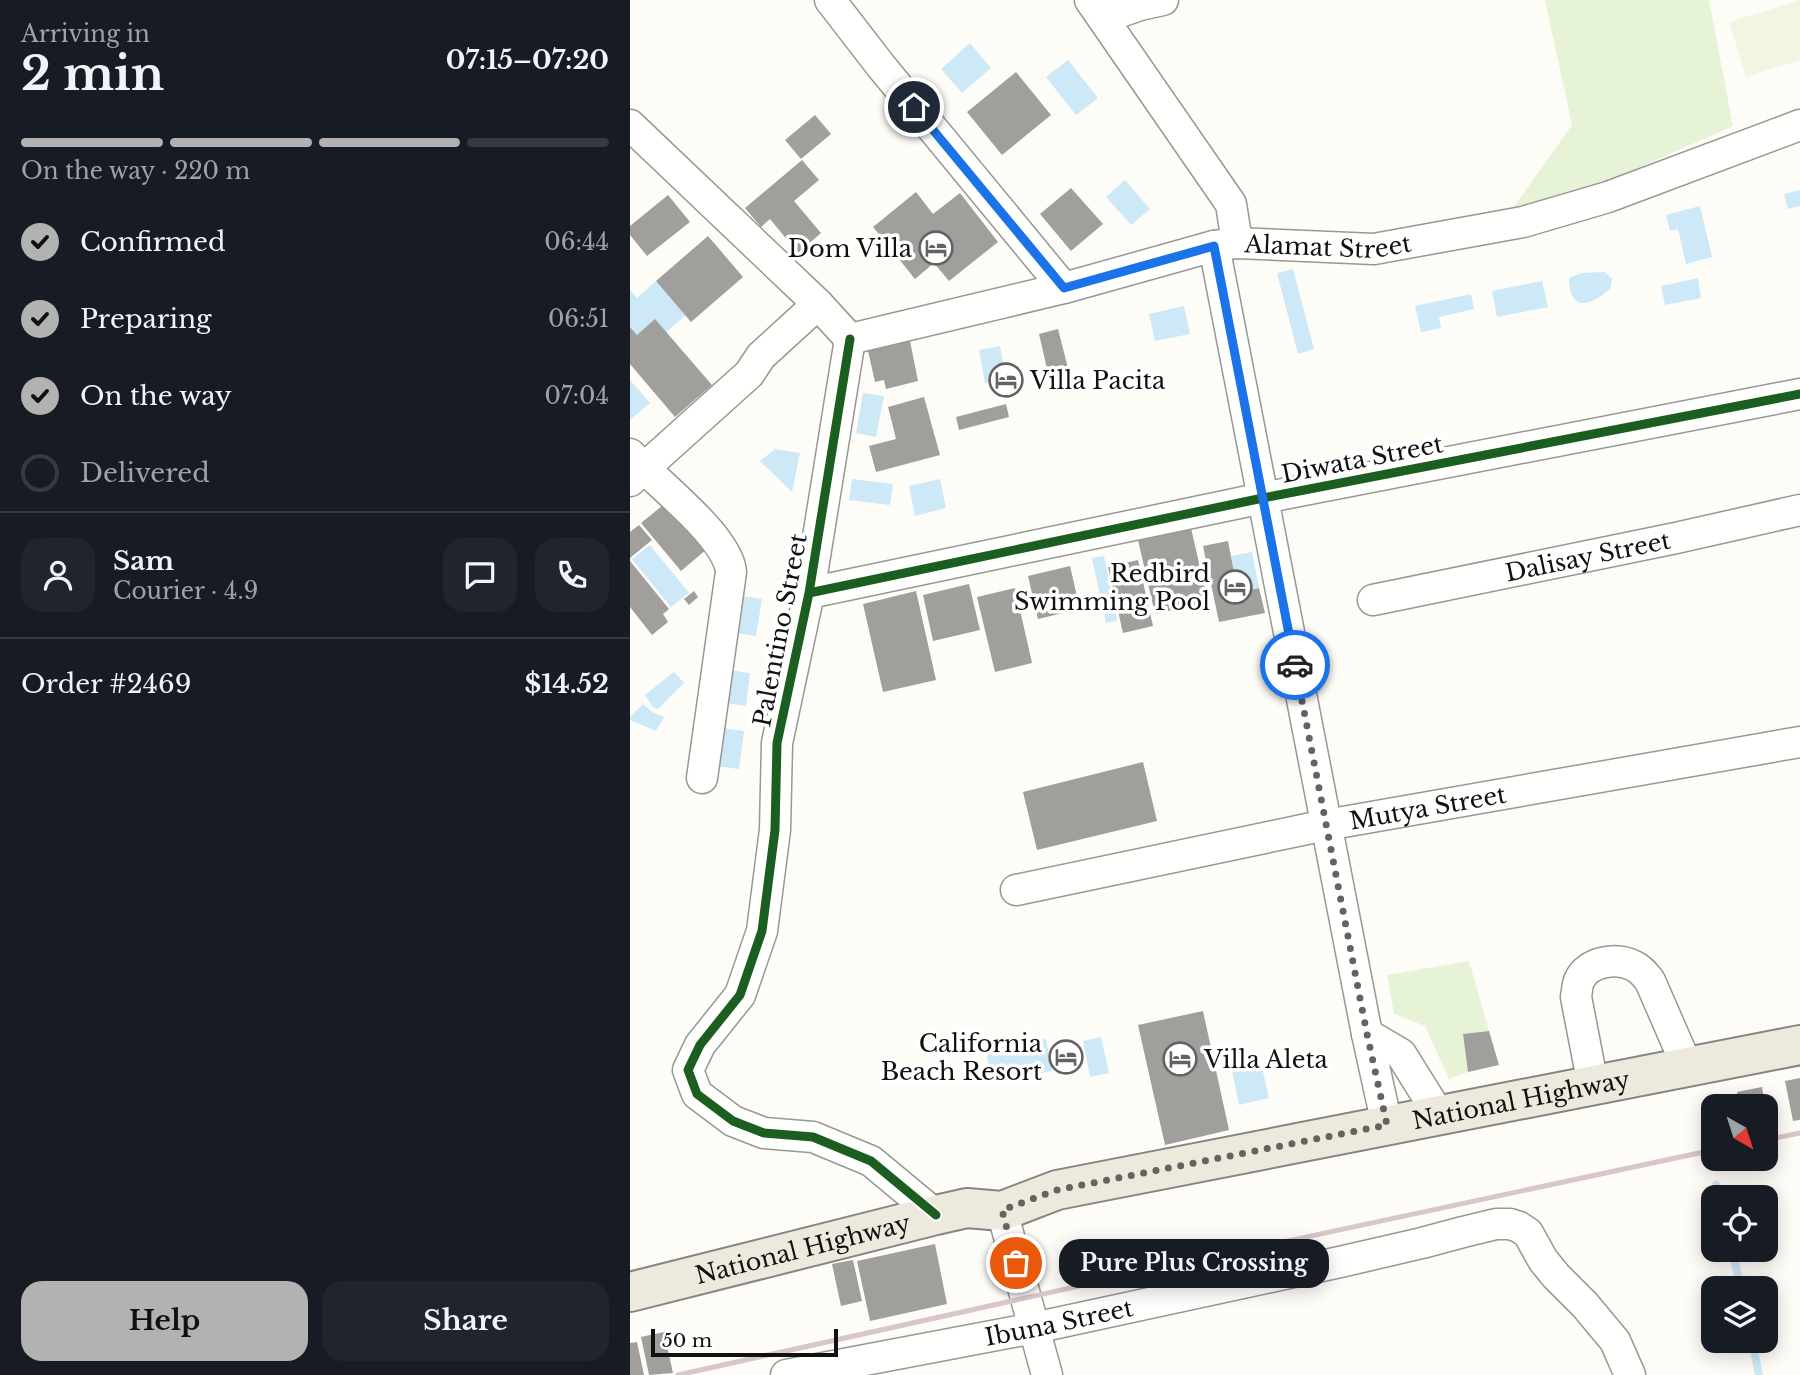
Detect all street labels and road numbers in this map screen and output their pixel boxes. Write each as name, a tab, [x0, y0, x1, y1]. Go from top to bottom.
street label: Alamat Street	[1243, 228, 1413, 264]
street label: Diwata Street	[1279, 429, 1445, 489]
street label: Dalisay Street	[1502, 525, 1673, 587]
street label: Palentino Street	[747, 531, 813, 729]
street label: Mutya Street	[1347, 779, 1508, 835]
street label: National Highway	[1410, 1064, 1633, 1135]
street label: National Highway	[692, 1207, 914, 1290]
street label: Ibuna Street	[983, 1293, 1136, 1351]

